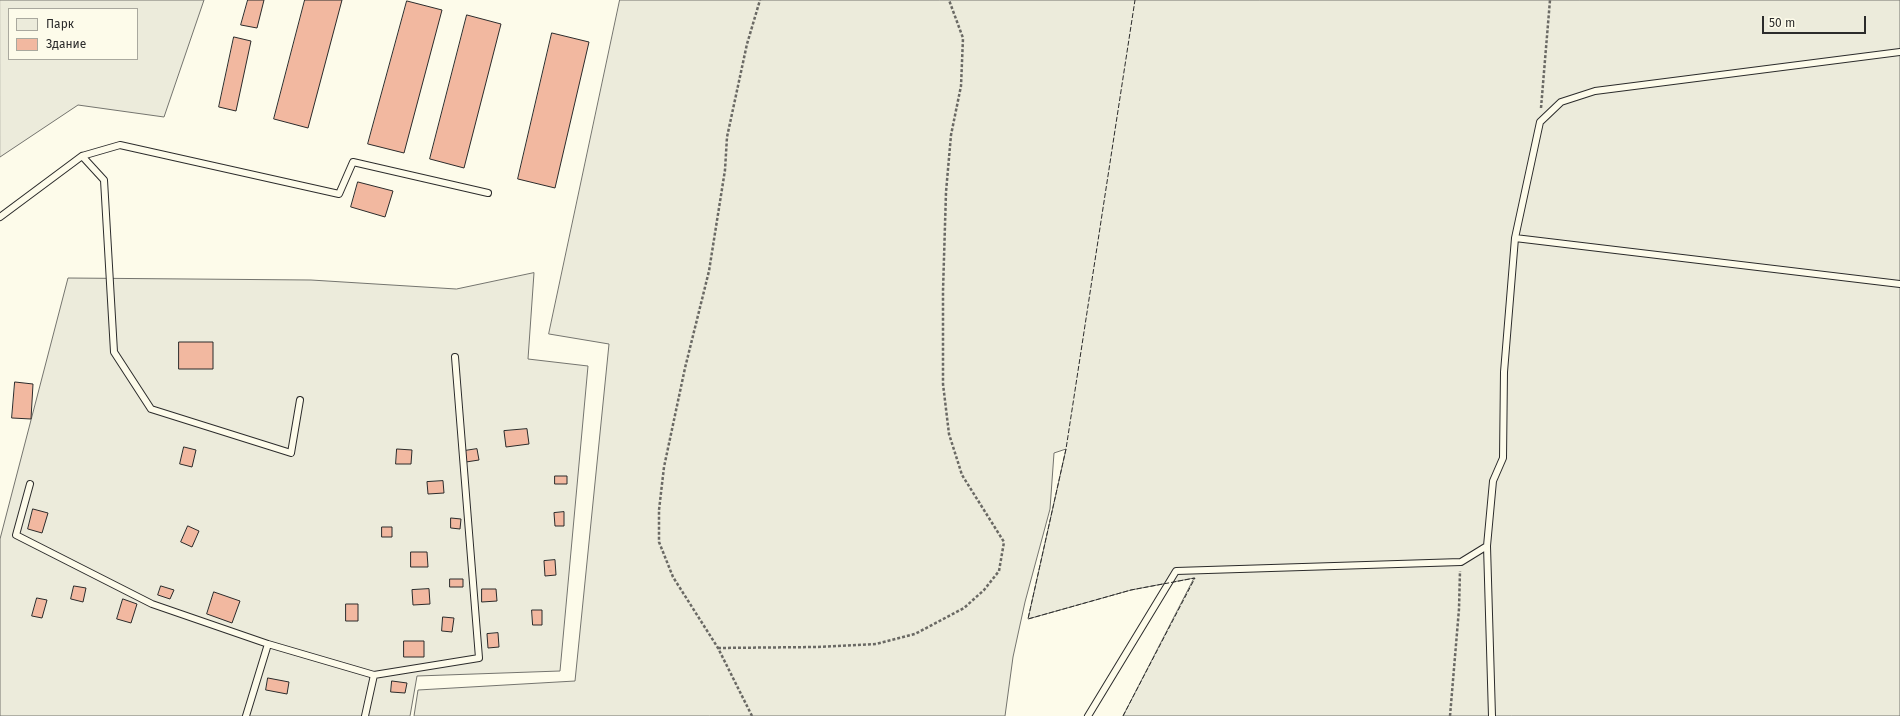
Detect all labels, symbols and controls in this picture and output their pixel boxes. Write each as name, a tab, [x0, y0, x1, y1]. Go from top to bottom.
legend	[8, 8, 138, 60]
scale bar	[1764, 8, 1868, 34]
text: 50 m	[1769, 16, 1795, 30]
text: Парк	[46, 17, 74, 31]
text: Здание	[46, 37, 86, 51]

